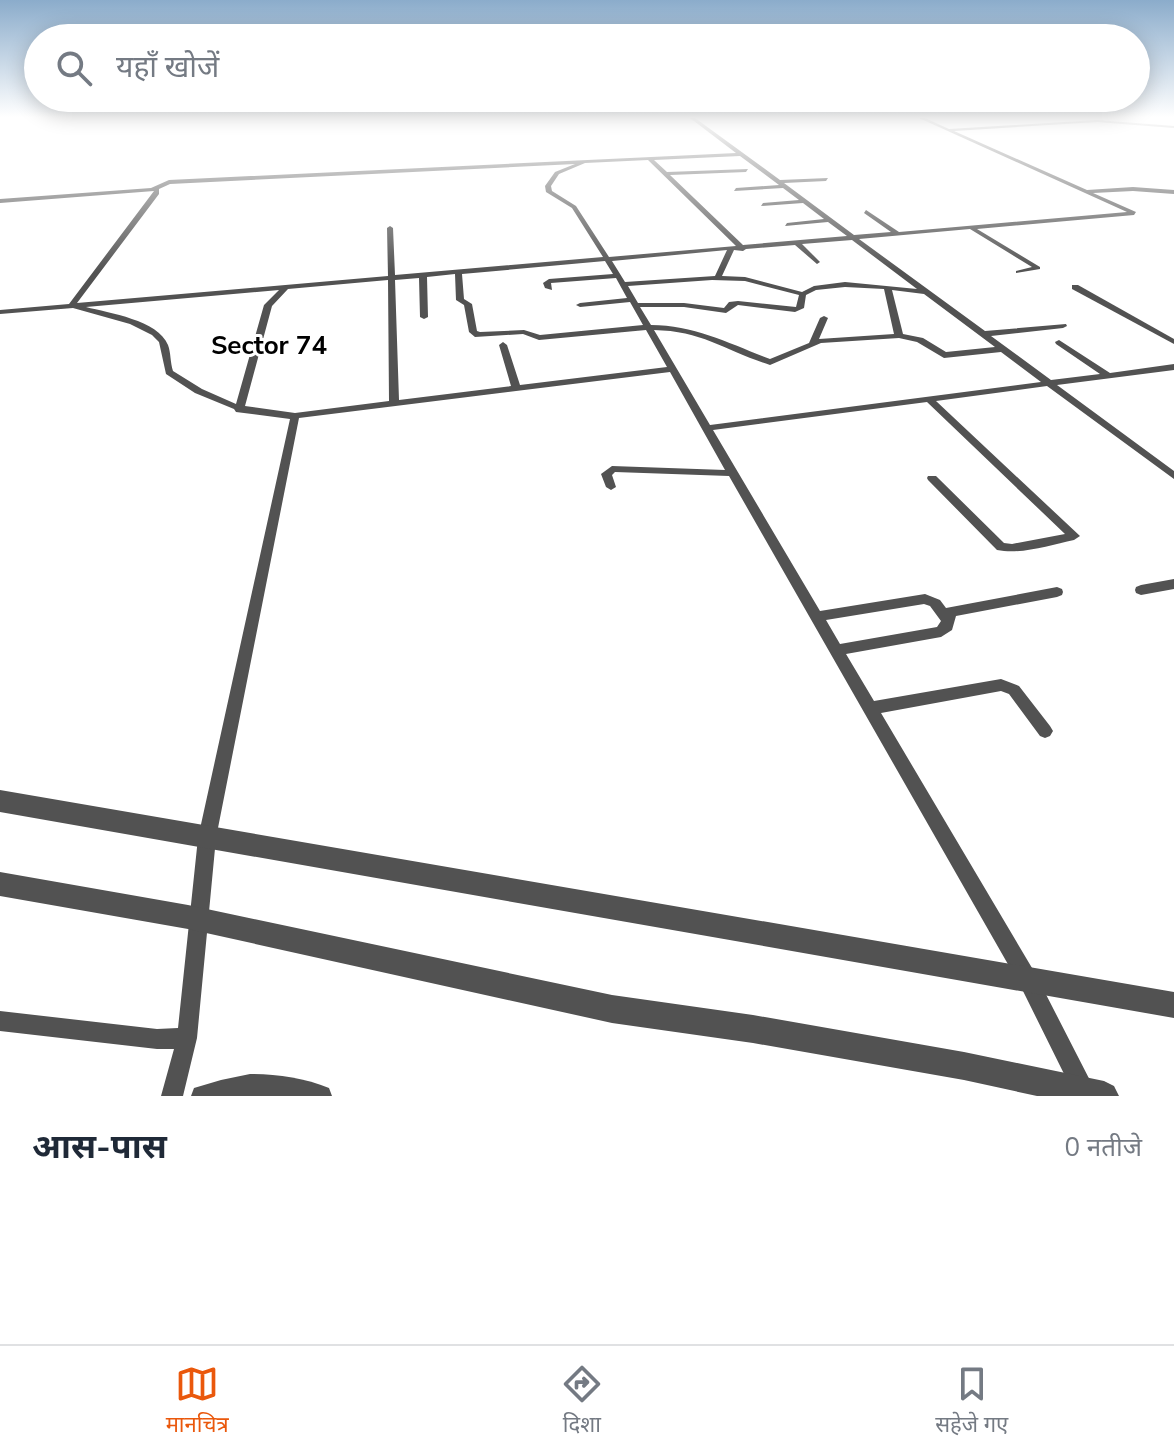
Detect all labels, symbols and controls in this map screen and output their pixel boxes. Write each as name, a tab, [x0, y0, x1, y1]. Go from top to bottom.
search box	[24, 24, 1150, 112]
icon: search	[52, 46, 96, 90]
text: यहाँ खोजें	[116, 47, 219, 88]
district label: Sector 74	[211, 328, 327, 363]
text: आस-पास	[32, 1124, 167, 1170]
text: 0 नतीजे	[1064, 1130, 1142, 1165]
tab: मानचित्र	[166, 1362, 229, 1441]
tab: दिशा	[560, 1362, 604, 1441]
tab: सहेजे गए	[935, 1362, 1008, 1441]

